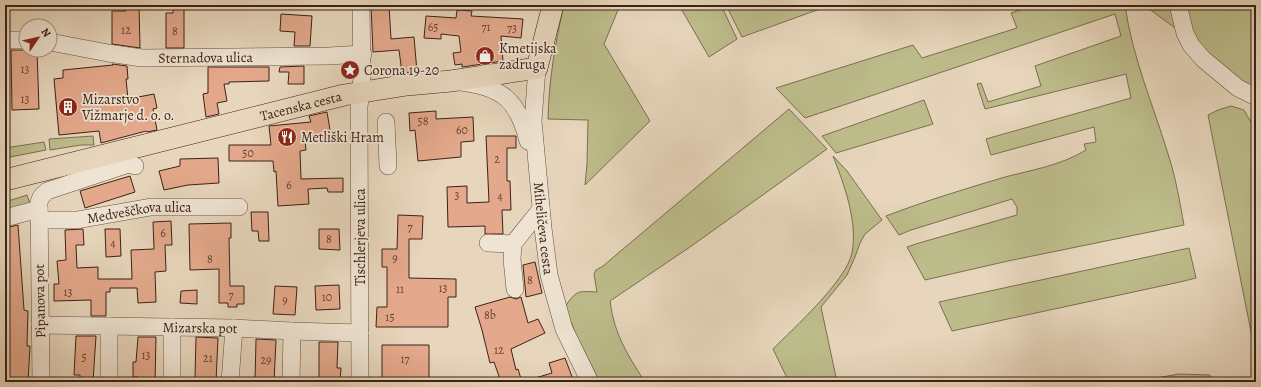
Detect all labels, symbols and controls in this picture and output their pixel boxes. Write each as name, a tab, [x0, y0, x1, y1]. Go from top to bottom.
north arrow	[18, 18, 58, 58]
house number: 65	[428, 19, 438, 35]
house number: 71	[481, 19, 491, 35]
house number: 73	[507, 20, 517, 36]
house number: 12	[121, 22, 131, 38]
house number: 8	[172, 23, 178, 39]
text: N	[37, 25, 54, 40]
place label: Kmetijska zadruga	[499, 39, 557, 74]
shop icon: Kmetijska zadruga	[474, 45, 496, 67]
street label: Sternadova ulica	[158, 47, 254, 67]
place icon: Corona 19-20	[339, 59, 361, 81]
house number: 13	[20, 61, 30, 77]
place label: Corona 19-20	[364, 61, 439, 80]
street label: Tacenska cesta	[258, 86, 344, 125]
place label: Mizarstvo Vižmarje d. o. o.	[81, 90, 175, 125]
house number: 13	[20, 91, 30, 107]
building icon: Mizarstvo Vižmarje d. o. o.	[57, 96, 79, 118]
house number: 58	[418, 113, 429, 129]
house number: 60	[456, 122, 468, 138]
restaurant icon: Metliški Hram	[276, 126, 298, 148]
place label: Metliški Hram	[301, 128, 384, 147]
house number: 50	[242, 145, 254, 161]
house number: 2	[494, 151, 500, 167]
house number: 6	[286, 177, 292, 193]
street label: Miheličeva cesta	[529, 181, 558, 276]
house number: 3	[455, 187, 460, 203]
street label: Tischlerjeva ulica	[351, 188, 370, 286]
house number: 4	[497, 188, 503, 204]
street label: Medveščkova ulica	[86, 198, 192, 228]
house number: 7	[407, 219, 413, 235]
house number: 6	[160, 225, 166, 241]
house number: 8	[326, 231, 332, 247]
house number: 4	[110, 235, 116, 251]
house number: 9	[392, 250, 398, 266]
house number: 8	[207, 251, 213, 267]
street label: Pipanova pot	[30, 263, 50, 338]
house number: 8	[527, 272, 533, 288]
house number: 13	[438, 280, 448, 296]
house number: 11	[396, 281, 404, 297]
house number: 13	[63, 284, 73, 300]
house number: 7	[228, 287, 234, 303]
house number: 10	[322, 289, 332, 305]
house number: 9	[282, 292, 288, 308]
house number: 8b	[484, 307, 496, 323]
house number: 15	[385, 309, 395, 325]
street label: Mizarska pot	[162, 317, 238, 338]
house number: 12	[494, 342, 504, 358]
house number: 13	[141, 347, 151, 363]
house number: 5	[81, 349, 87, 365]
house number: 21	[203, 350, 213, 366]
house number: 17	[400, 351, 411, 367]
house number: 29	[260, 352, 272, 368]

